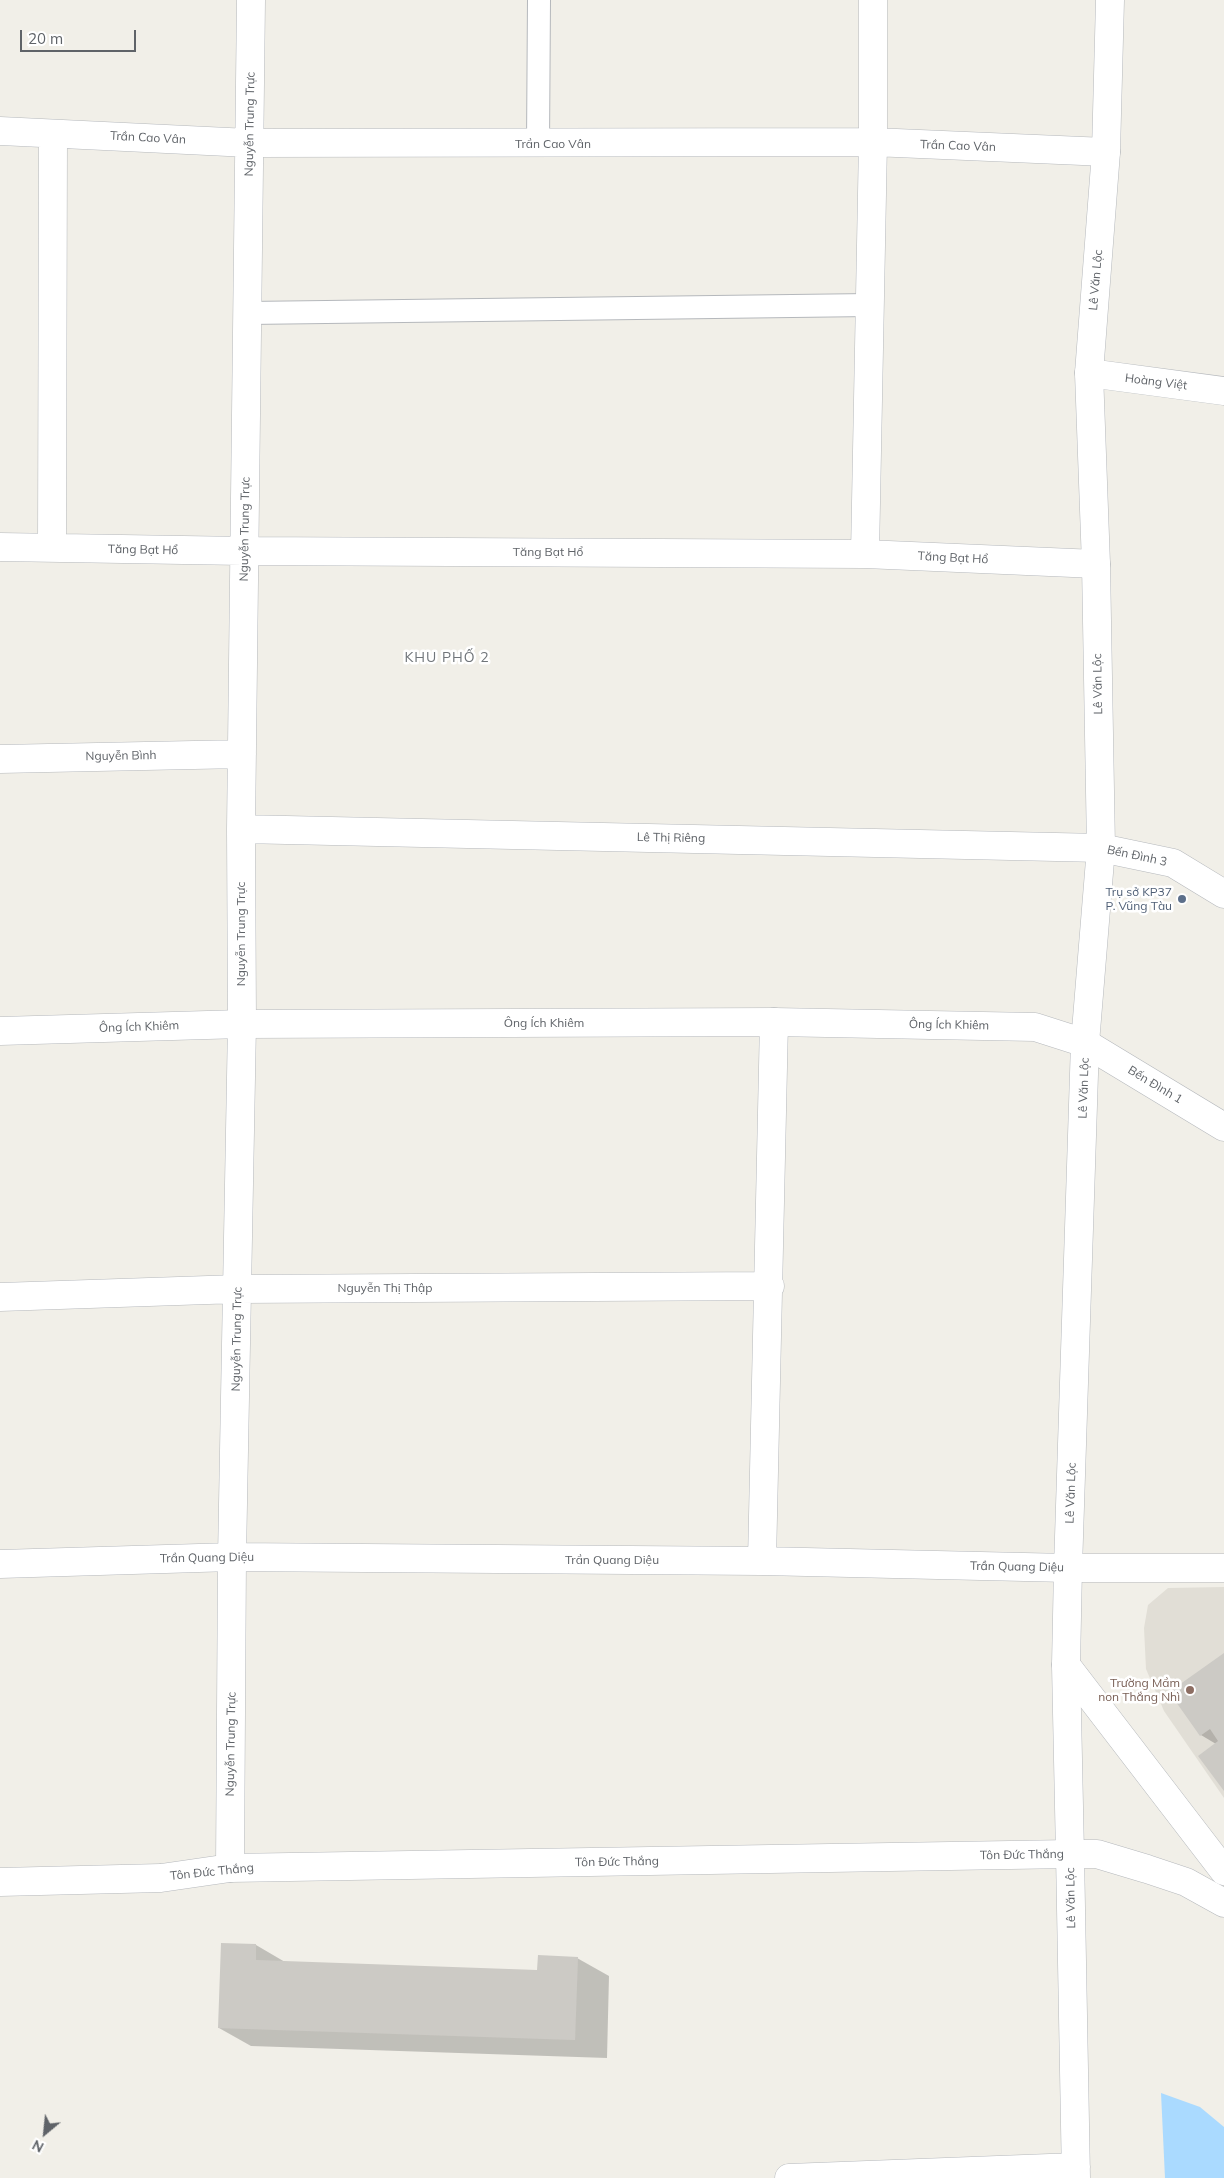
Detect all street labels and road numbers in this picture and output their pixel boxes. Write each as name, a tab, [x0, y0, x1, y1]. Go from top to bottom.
street label: Nguyễn Trung Trực	[242, 72, 258, 176]
street label: Trần Cao Vân	[110, 129, 186, 147]
street label: Trần Cao Vân	[515, 137, 591, 151]
street label: Trần Cao Vân	[920, 137, 996, 155]
street label: Lê Văn Lộc	[1086, 249, 1106, 311]
street label: Hoàng Việt	[1124, 371, 1188, 393]
street label: Nguyễn Trung Trực	[237, 477, 253, 581]
street label: Tăng Bạt Hổ	[108, 542, 178, 558]
street label: Tăng Bạt Hổ	[513, 545, 583, 559]
street label: Tăng Bạt Hổ	[917, 549, 989, 567]
street label: Lê Văn Lộc	[1090, 653, 1106, 715]
street label: Nguyễn Bình	[85, 748, 157, 764]
street label: Lê Thị Riêng	[637, 830, 705, 846]
street label: Bến Đình 3	[1106, 843, 1168, 869]
street label: Nguyễn Trung Trực	[234, 882, 248, 986]
street label: Ông Ích Khiêm	[504, 1016, 584, 1030]
street label: Ông Ích Khiêm	[909, 1017, 989, 1033]
street label: Ông Ích Khiêm	[99, 1018, 179, 1036]
street label: Lê Văn Lộc	[1076, 1057, 1092, 1119]
street label: Bến Đình 1	[1125, 1063, 1185, 1107]
street label: Nguyễn Thị Thập	[337, 1281, 433, 1295]
street label: Nguyễn Trung Trực	[229, 1287, 245, 1391]
street label: Lê Văn Lộc	[1063, 1462, 1079, 1524]
street label: Trần Quang Diệu	[160, 1550, 254, 1566]
street label: Trần Quang Diệu	[565, 1553, 659, 1567]
street label: Trần Quang Diệu	[970, 1559, 1064, 1575]
street label: Nguyễn Trung Trực	[223, 1692, 239, 1796]
street label: Tôn Đức Thắng	[980, 1847, 1064, 1863]
street label: Tôn Đức Thắng	[575, 1854, 659, 1870]
street label: Tôn Đức Thắng	[169, 1860, 255, 1884]
street label: Lê Văn Lộc	[1063, 1867, 1079, 1929]

